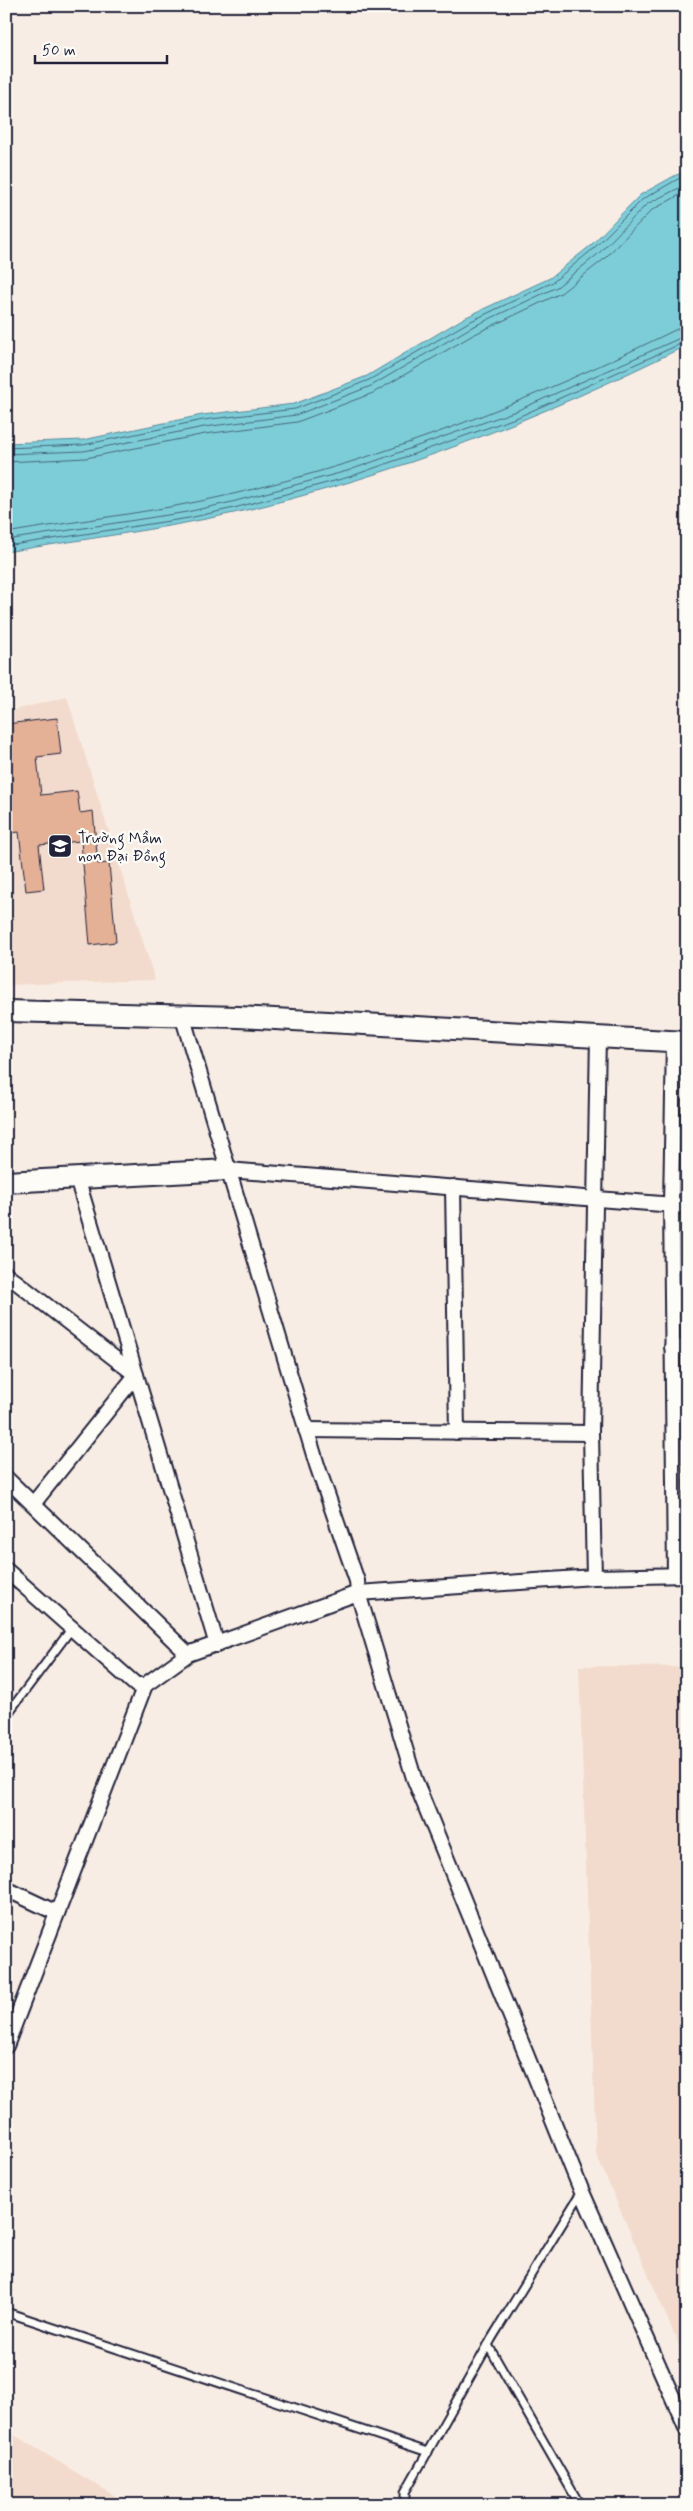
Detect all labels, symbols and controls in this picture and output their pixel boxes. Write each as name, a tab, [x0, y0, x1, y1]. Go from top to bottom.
scale bar	[35, 32, 168, 64]
text: 50 m	[42, 41, 76, 61]
place label: Trường Mầm non Đại Đồng	[78, 828, 166, 868]
school or university icon: Trường Mầm non Đại Đồng	[47, 833, 73, 859]

